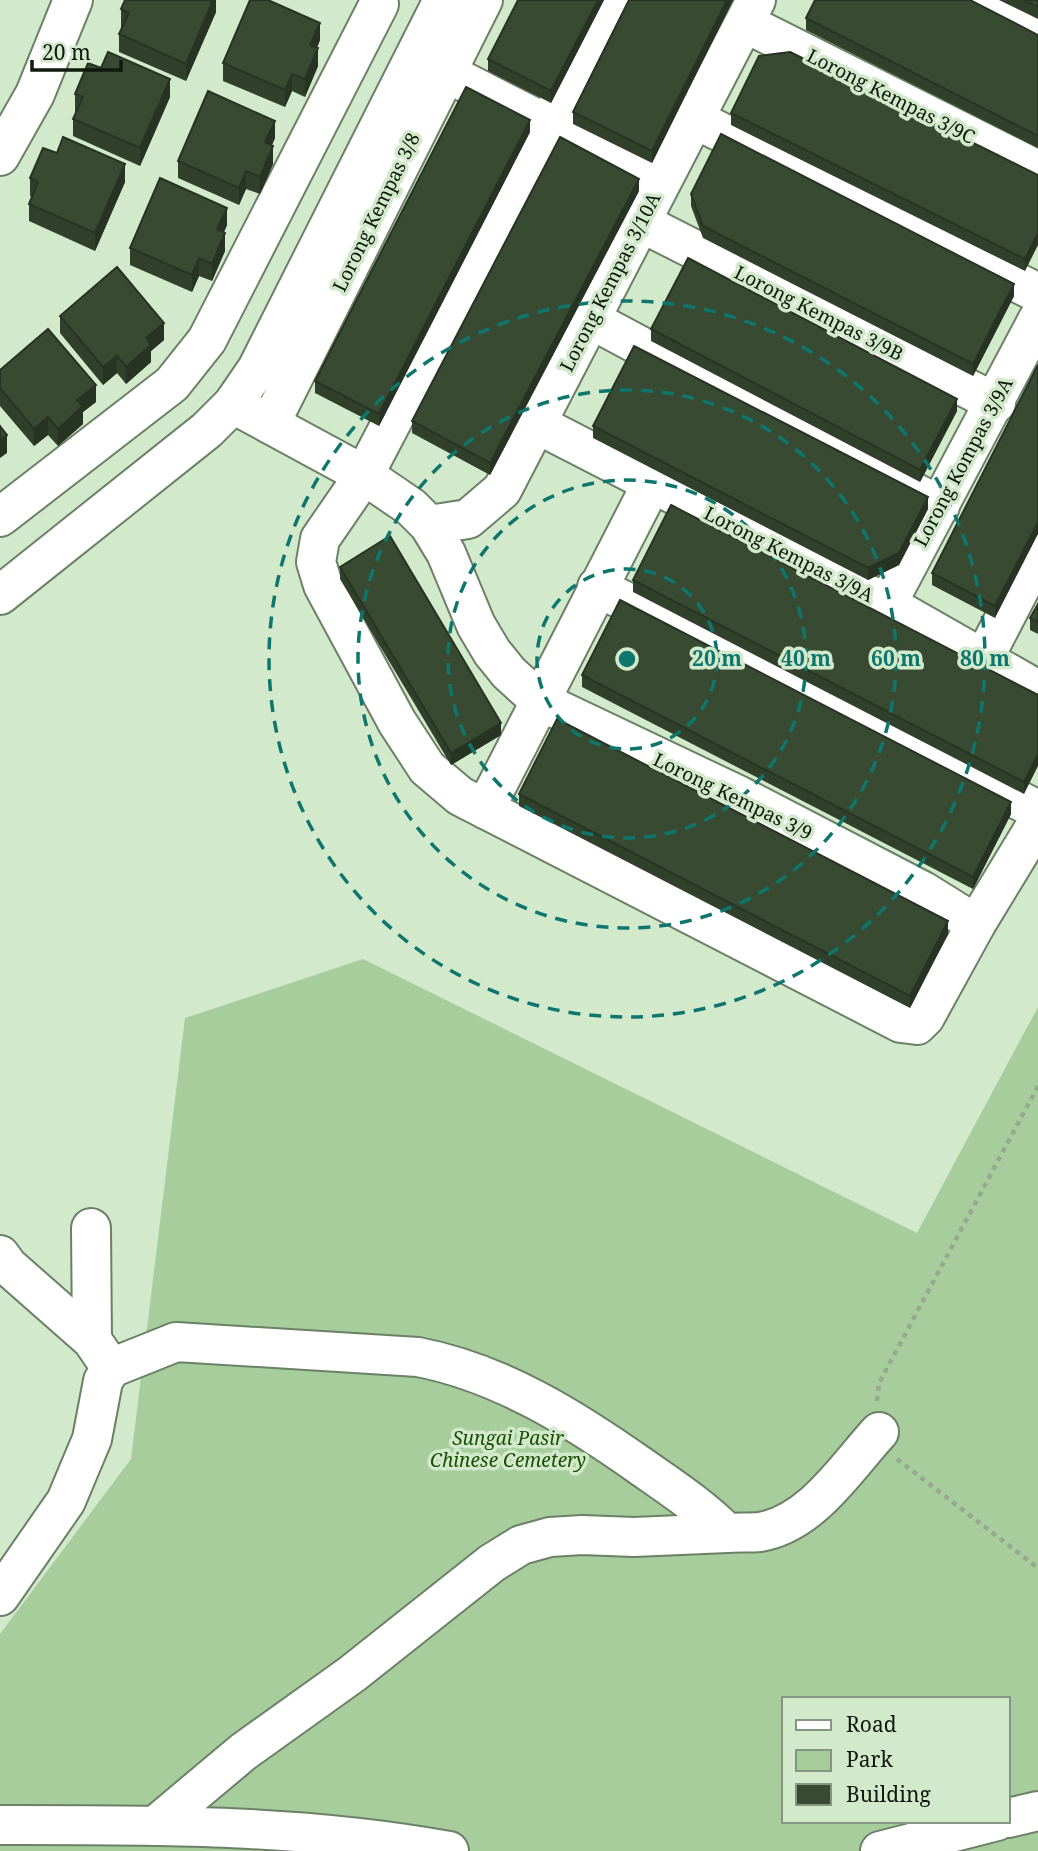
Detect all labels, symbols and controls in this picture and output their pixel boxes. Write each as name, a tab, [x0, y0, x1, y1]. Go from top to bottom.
scale bar	[32, 28, 121, 72]
text: 20 m	[42, 38, 91, 66]
street label: Lorong Kempas 3/9C	[802, 42, 980, 150]
street label: Lorong Kempas 3/8	[326, 128, 426, 296]
street label: Lorong Kempas 3/10A	[554, 187, 667, 376]
street label: Lorong Kempas 3/9B	[730, 259, 908, 367]
street label: Lorong Kompas 3/9A	[907, 372, 1019, 551]
street label: Lorong Kempas 3/9A	[700, 500, 879, 608]
text: 20 m	[692, 644, 742, 672]
text: 40 m	[781, 644, 831, 672]
text: 60 m	[871, 644, 921, 672]
text: 80 m	[960, 644, 1010, 672]
centre of rings	[615, 647, 639, 671]
street label: Lorong Kempas 3/9	[649, 746, 817, 846]
park label: Sungai Pasir Chinese Cemetery	[430, 1425, 586, 1473]
legend	[782, 1697, 1010, 1823]
text: Road	[846, 1710, 897, 1738]
text: Park	[846, 1745, 893, 1773]
text: Building	[846, 1780, 931, 1808]

